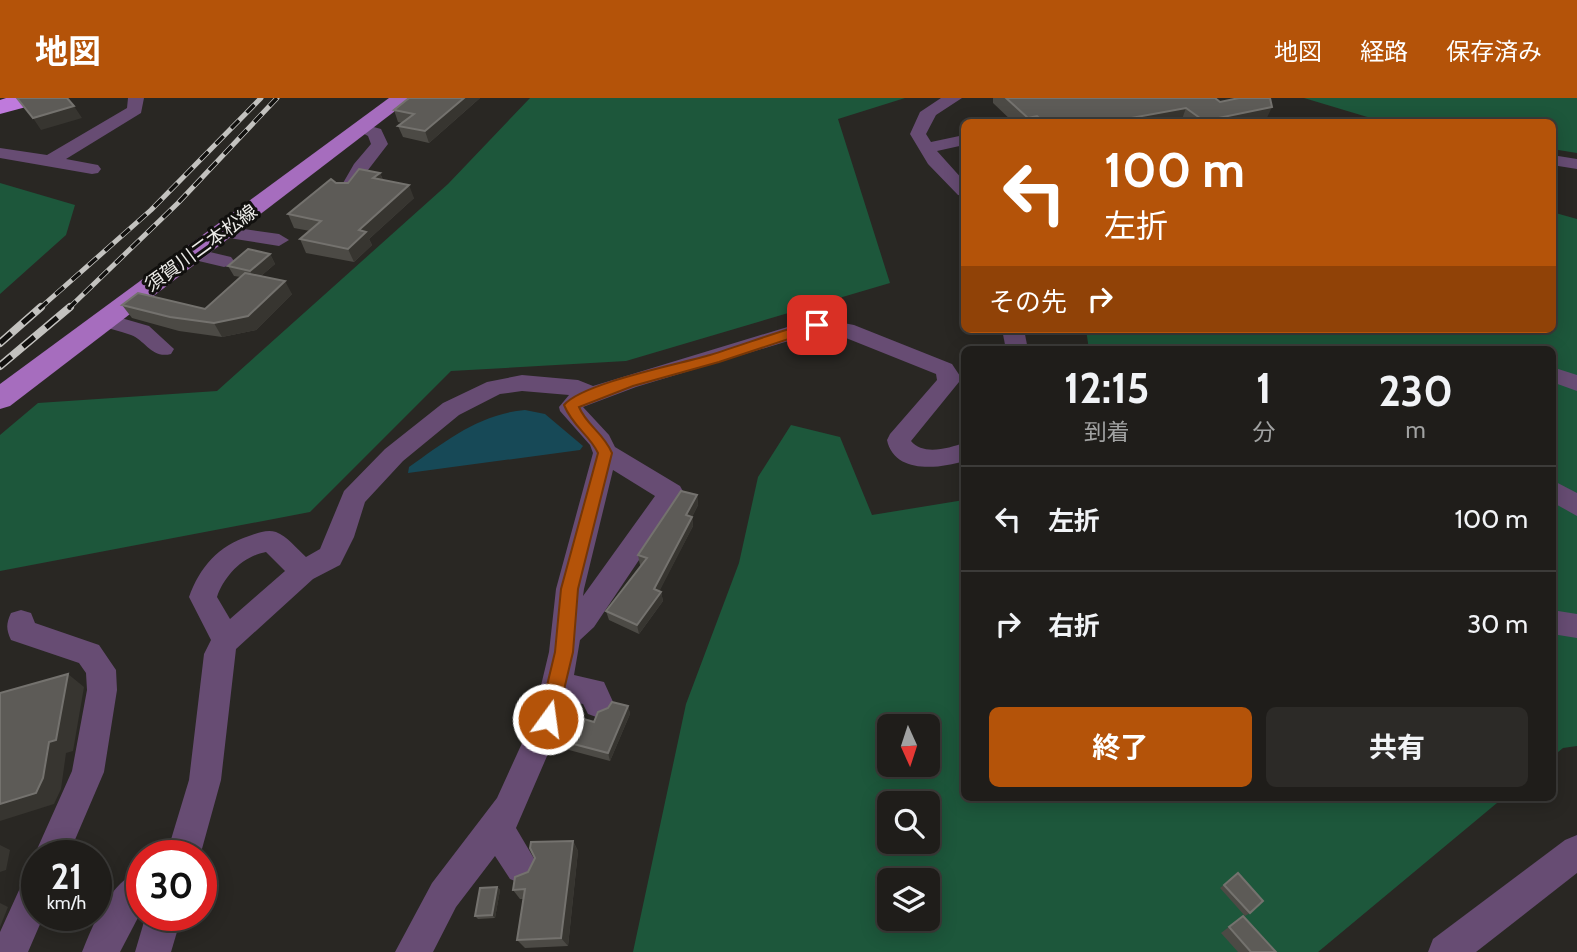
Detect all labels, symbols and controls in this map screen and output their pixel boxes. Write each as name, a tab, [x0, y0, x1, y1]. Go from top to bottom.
text: 地図	[35, 31, 101, 71]
text: 地図	[1274, 37, 1322, 66]
text: 経路	[1360, 37, 1408, 66]
text: 保存済み	[1446, 37, 1542, 66]
text: 100 m	[1104, 140, 1245, 199]
icon: left	[989, 147, 1080, 238]
street label: 須賀川二本松線	[140, 200, 262, 296]
text: 左折	[1104, 206, 1168, 245]
icon: right	[1081, 280, 1119, 318]
text: その先	[989, 286, 1067, 318]
pin	[787, 295, 847, 355]
icon: arrive	[798, 306, 836, 344]
text: 12:15	[1064, 362, 1149, 414]
text: 1	[1256, 362, 1272, 414]
text: 230	[1378, 365, 1453, 417]
text: m	[1406, 416, 1426, 444]
text: 到着	[1084, 418, 1130, 446]
text: 分	[1252, 418, 1275, 446]
icon: left	[989, 500, 1027, 538]
text: 100 m	[1455, 503, 1528, 535]
text: 左折	[1048, 505, 1100, 537]
icon: right	[989, 605, 1027, 643]
text: 30 m	[1467, 608, 1528, 640]
text: 右折	[1048, 610, 1100, 642]
position arrow	[511, 682, 585, 756]
button: 終了	[989, 707, 1252, 787]
button: 共有	[1266, 707, 1528, 787]
north arrow	[877, 714, 940, 777]
map controls	[877, 714, 940, 931]
button: search	[877, 791, 940, 854]
speed limit sign: 30	[126, 840, 217, 931]
text: 21	[51, 855, 82, 898]
button: layers	[877, 868, 940, 931]
text: km/h	[47, 892, 86, 914]

